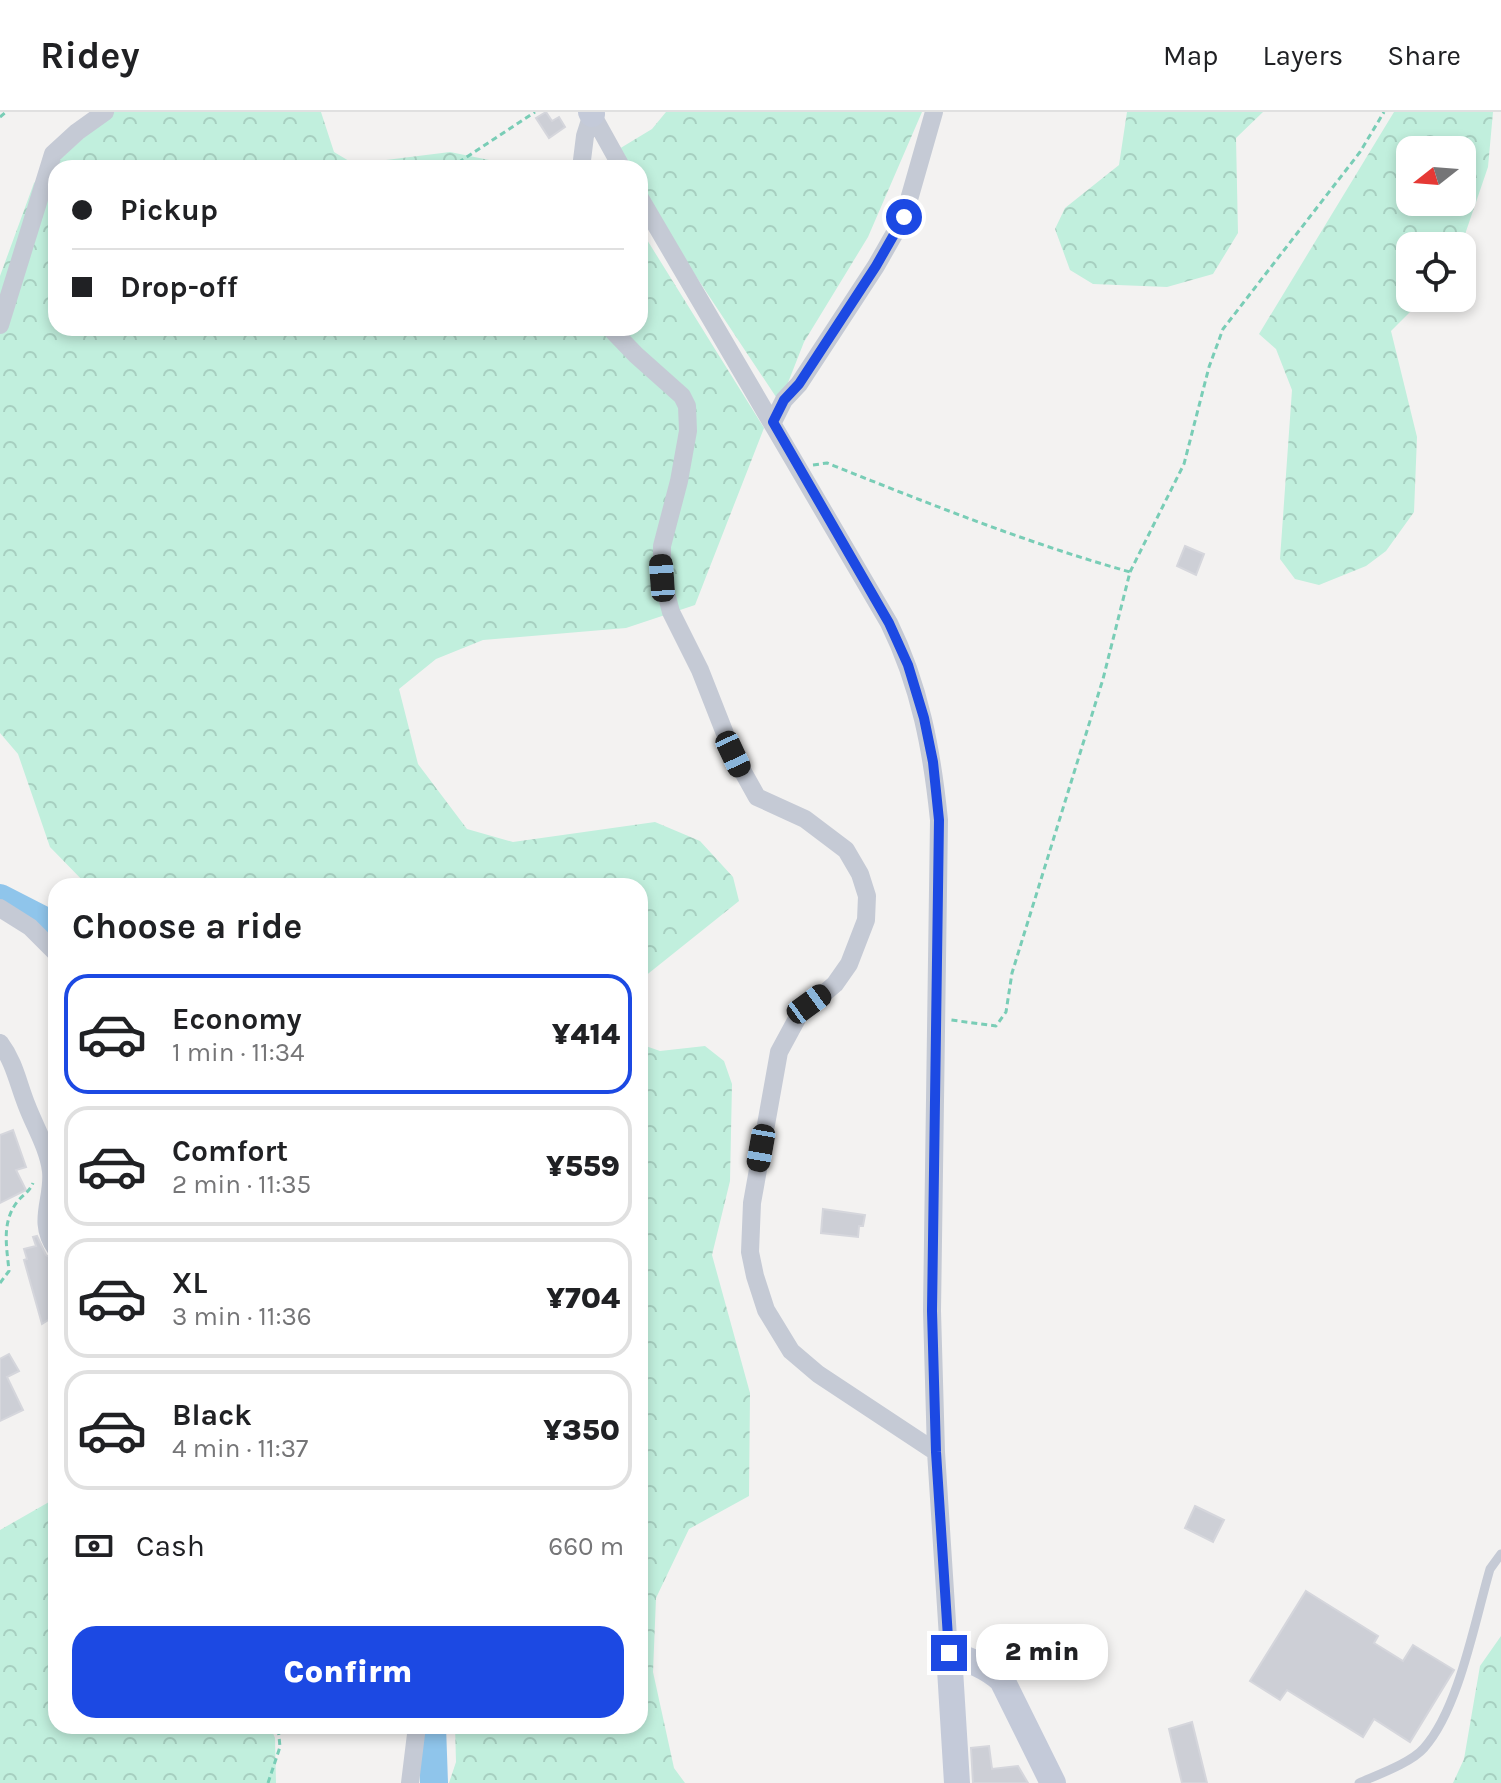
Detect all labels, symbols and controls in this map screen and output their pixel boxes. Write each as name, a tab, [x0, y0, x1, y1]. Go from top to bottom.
text: Ridey	[40, 33, 140, 78]
text: Map	[1163, 39, 1218, 72]
text: Layers	[1262, 39, 1343, 72]
text: Share	[1387, 39, 1461, 72]
north arrow	[1396, 136, 1476, 216]
map controls	[1396, 136, 1476, 312]
text: Pickup	[120, 192, 218, 228]
route start	[886, 199, 922, 235]
button: locate	[1396, 232, 1476, 312]
text: Drop-off	[120, 269, 238, 305]
car	[648, 553, 676, 603]
car	[712, 727, 754, 781]
text: Choose a ride	[72, 905, 302, 947]
car	[783, 980, 835, 1028]
icon: car	[76, 998, 148, 1070]
text: Economy	[172, 1001, 302, 1037]
text: ¥414	[552, 1016, 620, 1052]
text: 1 min · 11:34	[172, 1037, 305, 1068]
car	[745, 1122, 777, 1174]
icon: car	[76, 1130, 148, 1202]
text: Comfort	[172, 1133, 288, 1169]
text: ¥559	[546, 1148, 620, 1184]
text: 2 min · 11:35	[172, 1169, 311, 1200]
icon: car	[76, 1262, 148, 1334]
text: XL	[172, 1265, 207, 1301]
text: ¥704	[546, 1280, 620, 1316]
text: 3 min · 11:36	[172, 1301, 312, 1332]
icon: car	[76, 1394, 148, 1466]
text: Black	[172, 1397, 252, 1433]
text: ¥350	[543, 1412, 620, 1448]
text: 4 min · 11:37	[172, 1433, 308, 1464]
icon: cash	[72, 1524, 116, 1568]
text: Cash	[136, 1528, 205, 1564]
text: 660 m	[548, 1531, 624, 1562]
callout: 2 min	[977, 1625, 1109, 1681]
button: Confirm	[72, 1626, 624, 1718]
route end	[931, 1635, 967, 1671]
text: 2 min	[1005, 1636, 1079, 1667]

